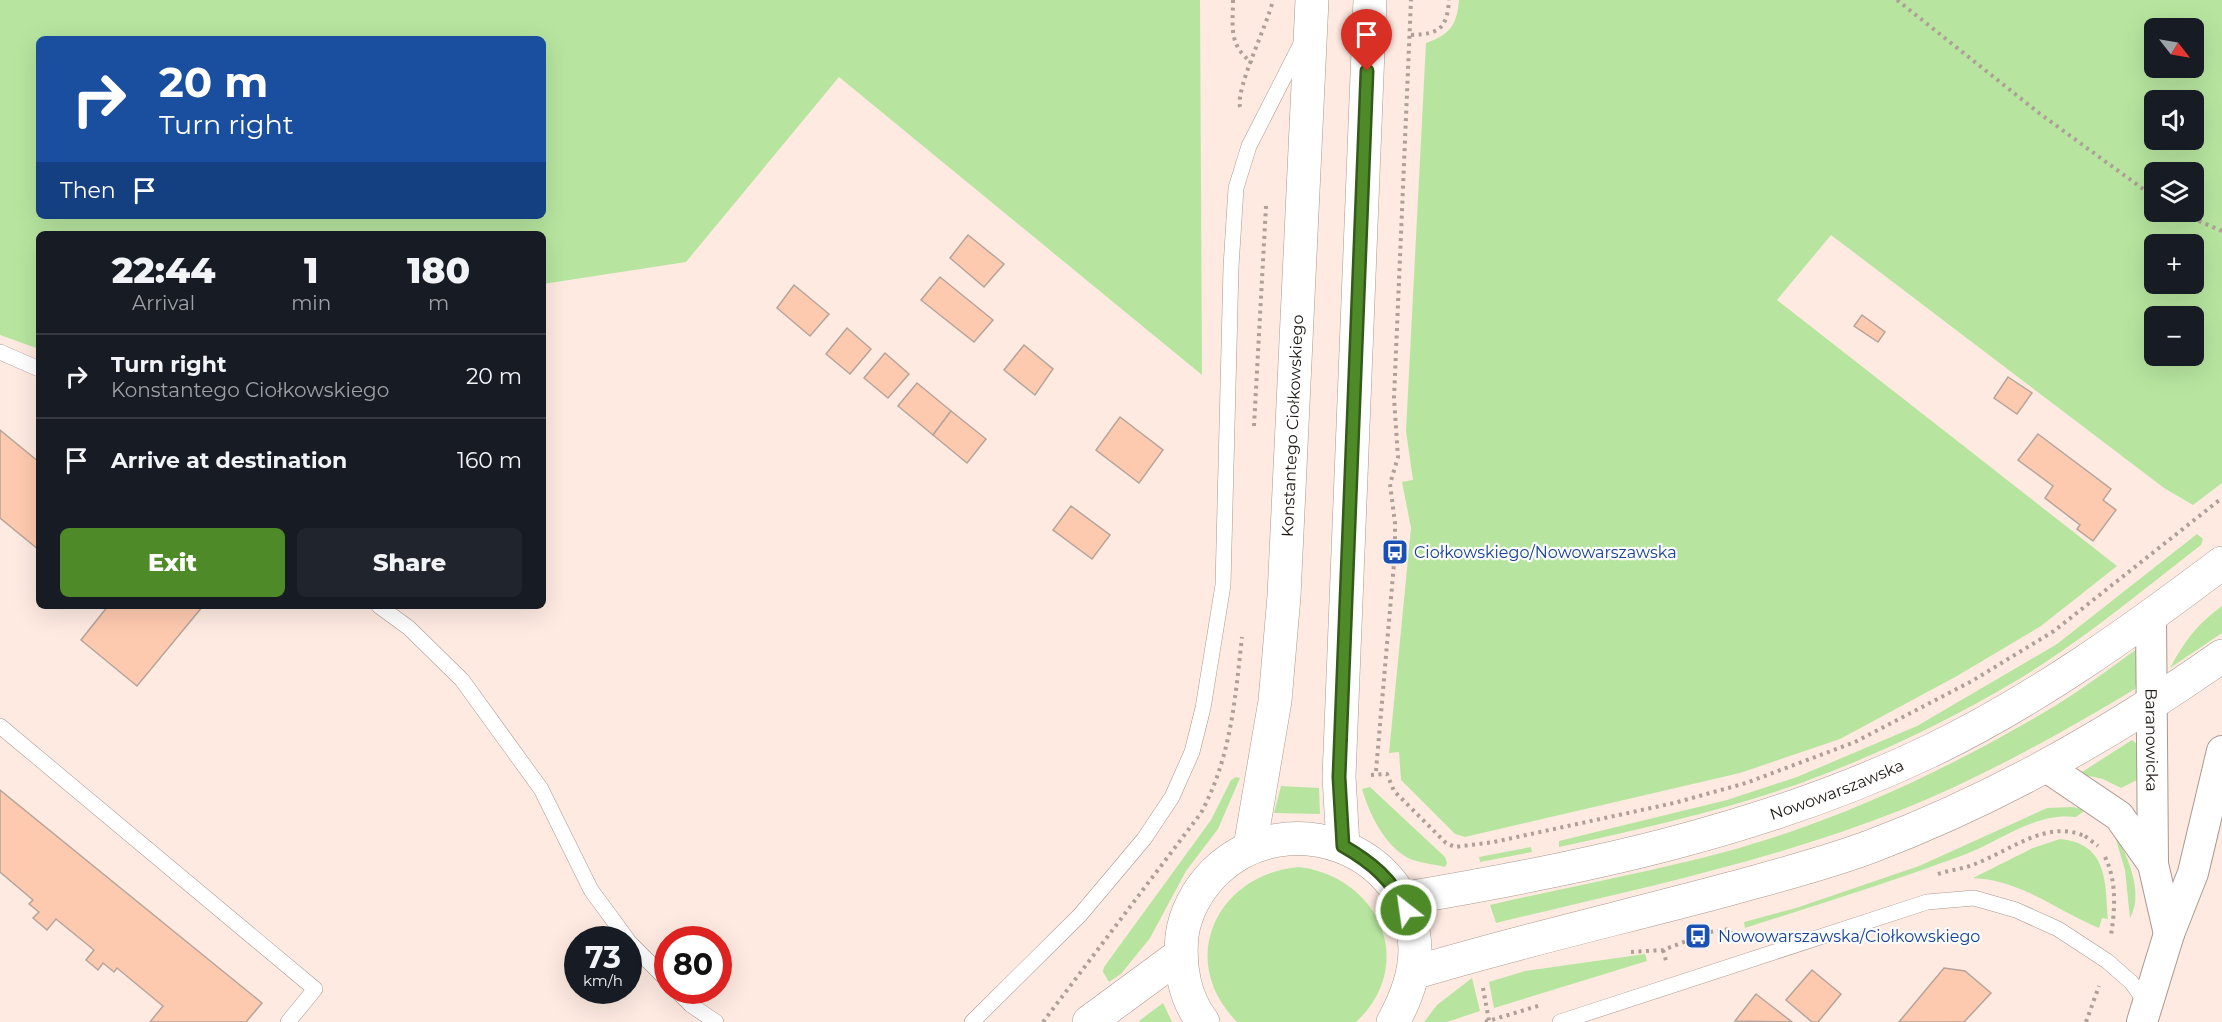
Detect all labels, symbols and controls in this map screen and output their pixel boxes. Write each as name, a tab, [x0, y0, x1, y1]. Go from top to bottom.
pin	[1341, 9, 1392, 71]
icon: arrive	[1350, 18, 1383, 51]
north arrow	[2144, 18, 2204, 78]
map controls	[2144, 18, 2204, 366]
text: 20 m	[159, 56, 268, 108]
icon: right	[60, 60, 138, 138]
button: sound	[2144, 90, 2204, 150]
text: Turn right	[159, 108, 294, 141]
button: layers	[2144, 162, 2204, 222]
icon: arrive	[128, 174, 161, 207]
text: Then	[60, 177, 116, 204]
button: +	[2144, 234, 2204, 294]
text: 22:44	[112, 248, 215, 292]
text: 1	[304, 248, 318, 292]
text: 180	[407, 248, 470, 292]
text: Arrival	[132, 291, 195, 315]
text: min	[291, 291, 331, 315]
text: m	[428, 291, 449, 315]
button: −	[2144, 306, 2204, 366]
street label: Konstantego Ciołkowskiego	[1278, 314, 1307, 537]
text: Turn right	[111, 351, 226, 378]
icon: right	[60, 360, 93, 393]
text: 20 m	[466, 363, 522, 390]
text: Konstantego Ciołkowskiego	[111, 378, 389, 402]
icon: arrive	[60, 444, 93, 477]
text: Arrive at destination	[111, 447, 347, 474]
text: 160 m	[457, 447, 522, 474]
button: Exit	[60, 528, 285, 597]
button: Share	[297, 528, 522, 597]
bus stop icon: Ciołkowskiego/Nowowarszawska	[1380, 537, 1410, 567]
place label: Ciołkowskiego/Nowowarszawska	[1414, 543, 1677, 562]
street label: Baranowicka	[2142, 688, 2161, 792]
street label: Nowowarszawska	[1767, 755, 1907, 824]
position arrow	[1374, 878, 1438, 942]
bus stop icon: Nowowarszawska/Ciołkowskiego	[1683, 921, 1713, 951]
speed limit sign: 80	[654, 926, 732, 1004]
place label: Nowowarszawska/Ciołkowskiego	[1718, 927, 1980, 946]
text: 73	[585, 939, 621, 976]
text: km/h	[583, 971, 623, 990]

